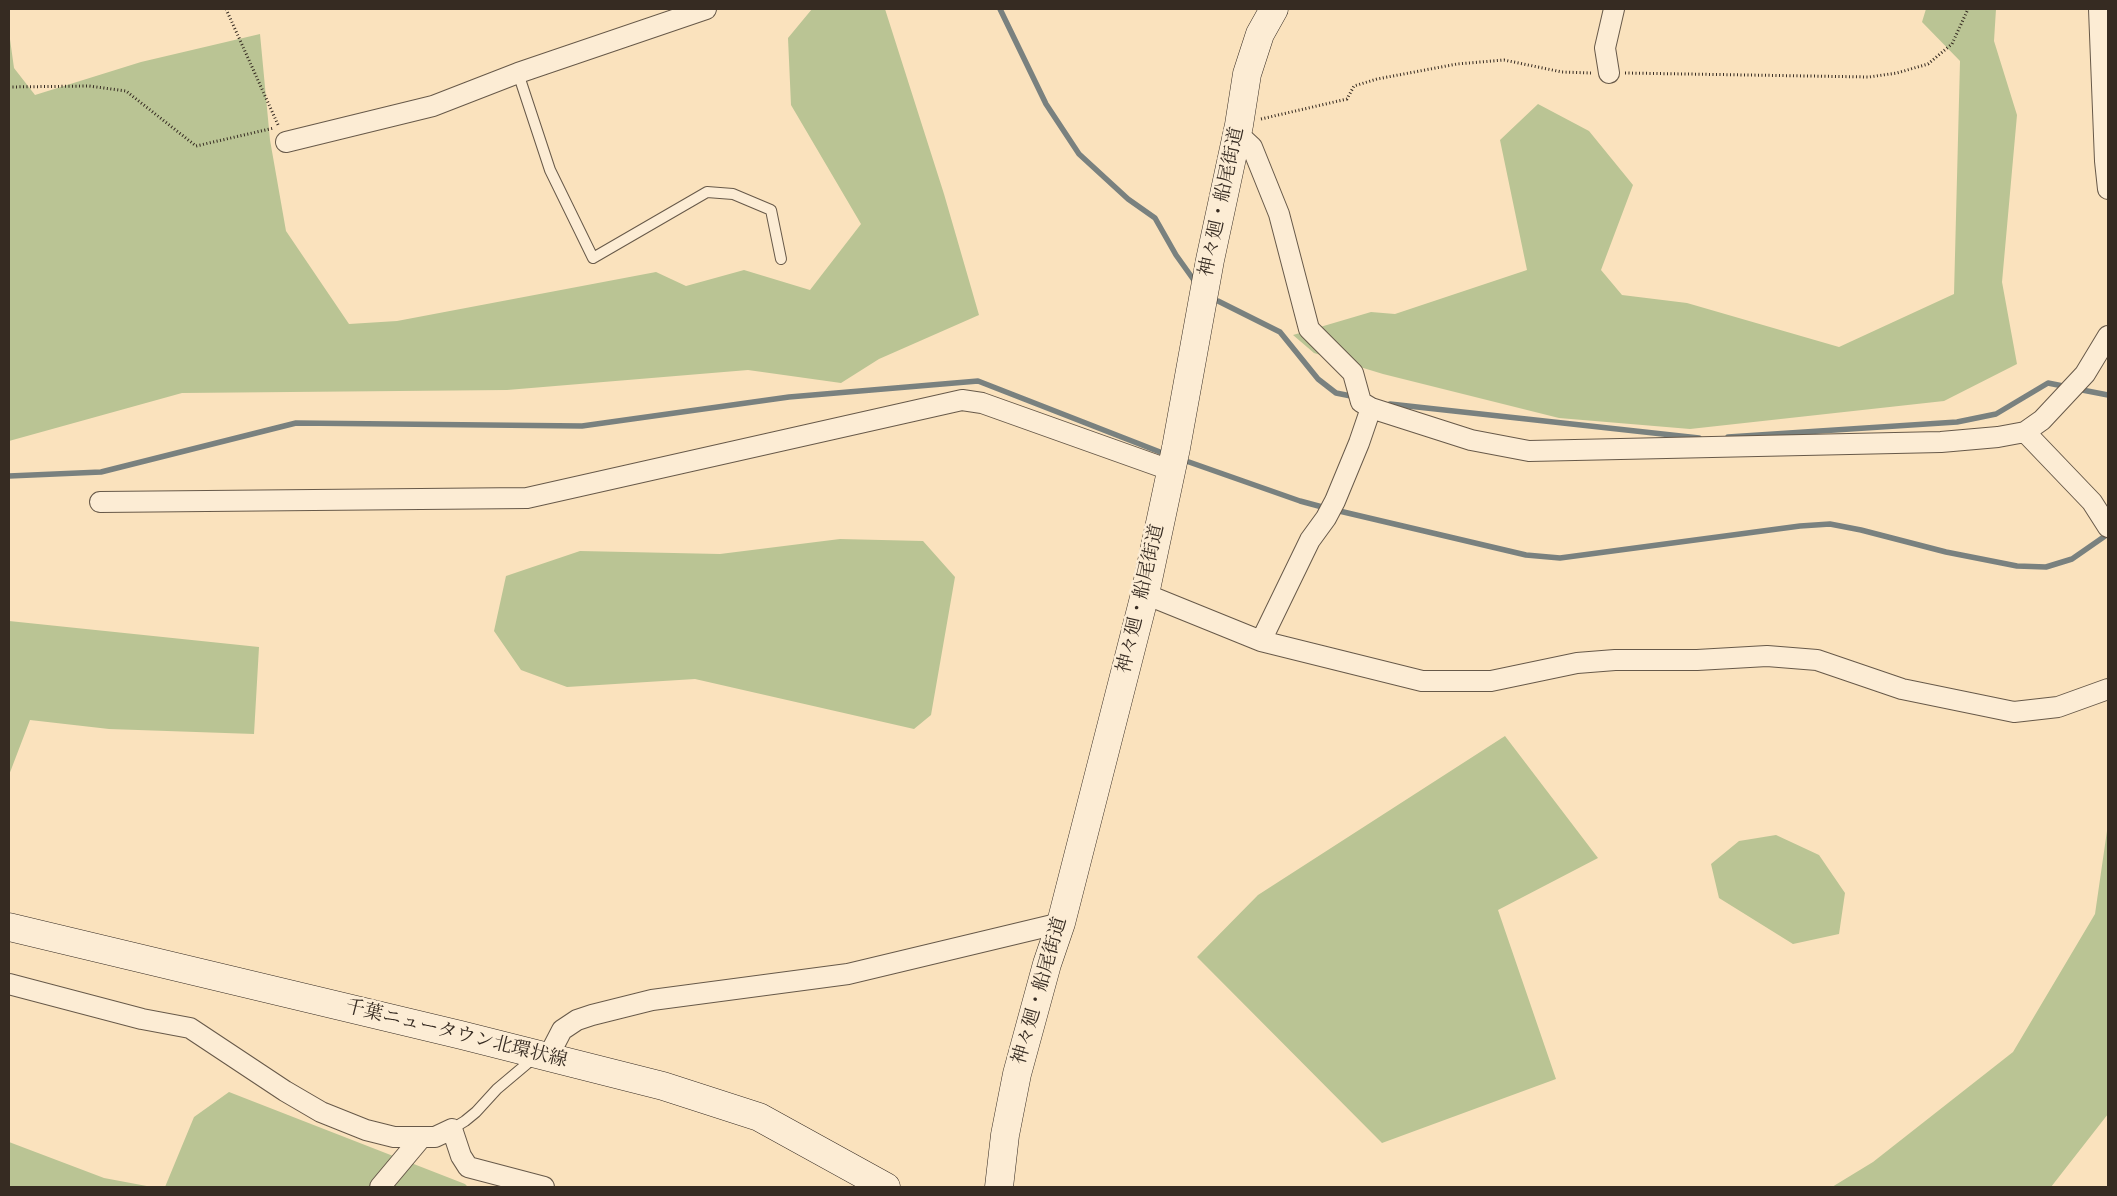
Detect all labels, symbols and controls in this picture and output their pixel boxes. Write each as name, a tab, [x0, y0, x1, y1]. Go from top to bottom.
street label: 神々廻・船尾街道	[1196, 125, 1250, 279]
street label: 神々廻・船尾街道	[1114, 522, 1170, 676]
street label: 神々廻・船尾街道	[1009, 915, 1073, 1067]
street label: 千葉ニュータウン北環状線	[343, 996, 569, 1074]

